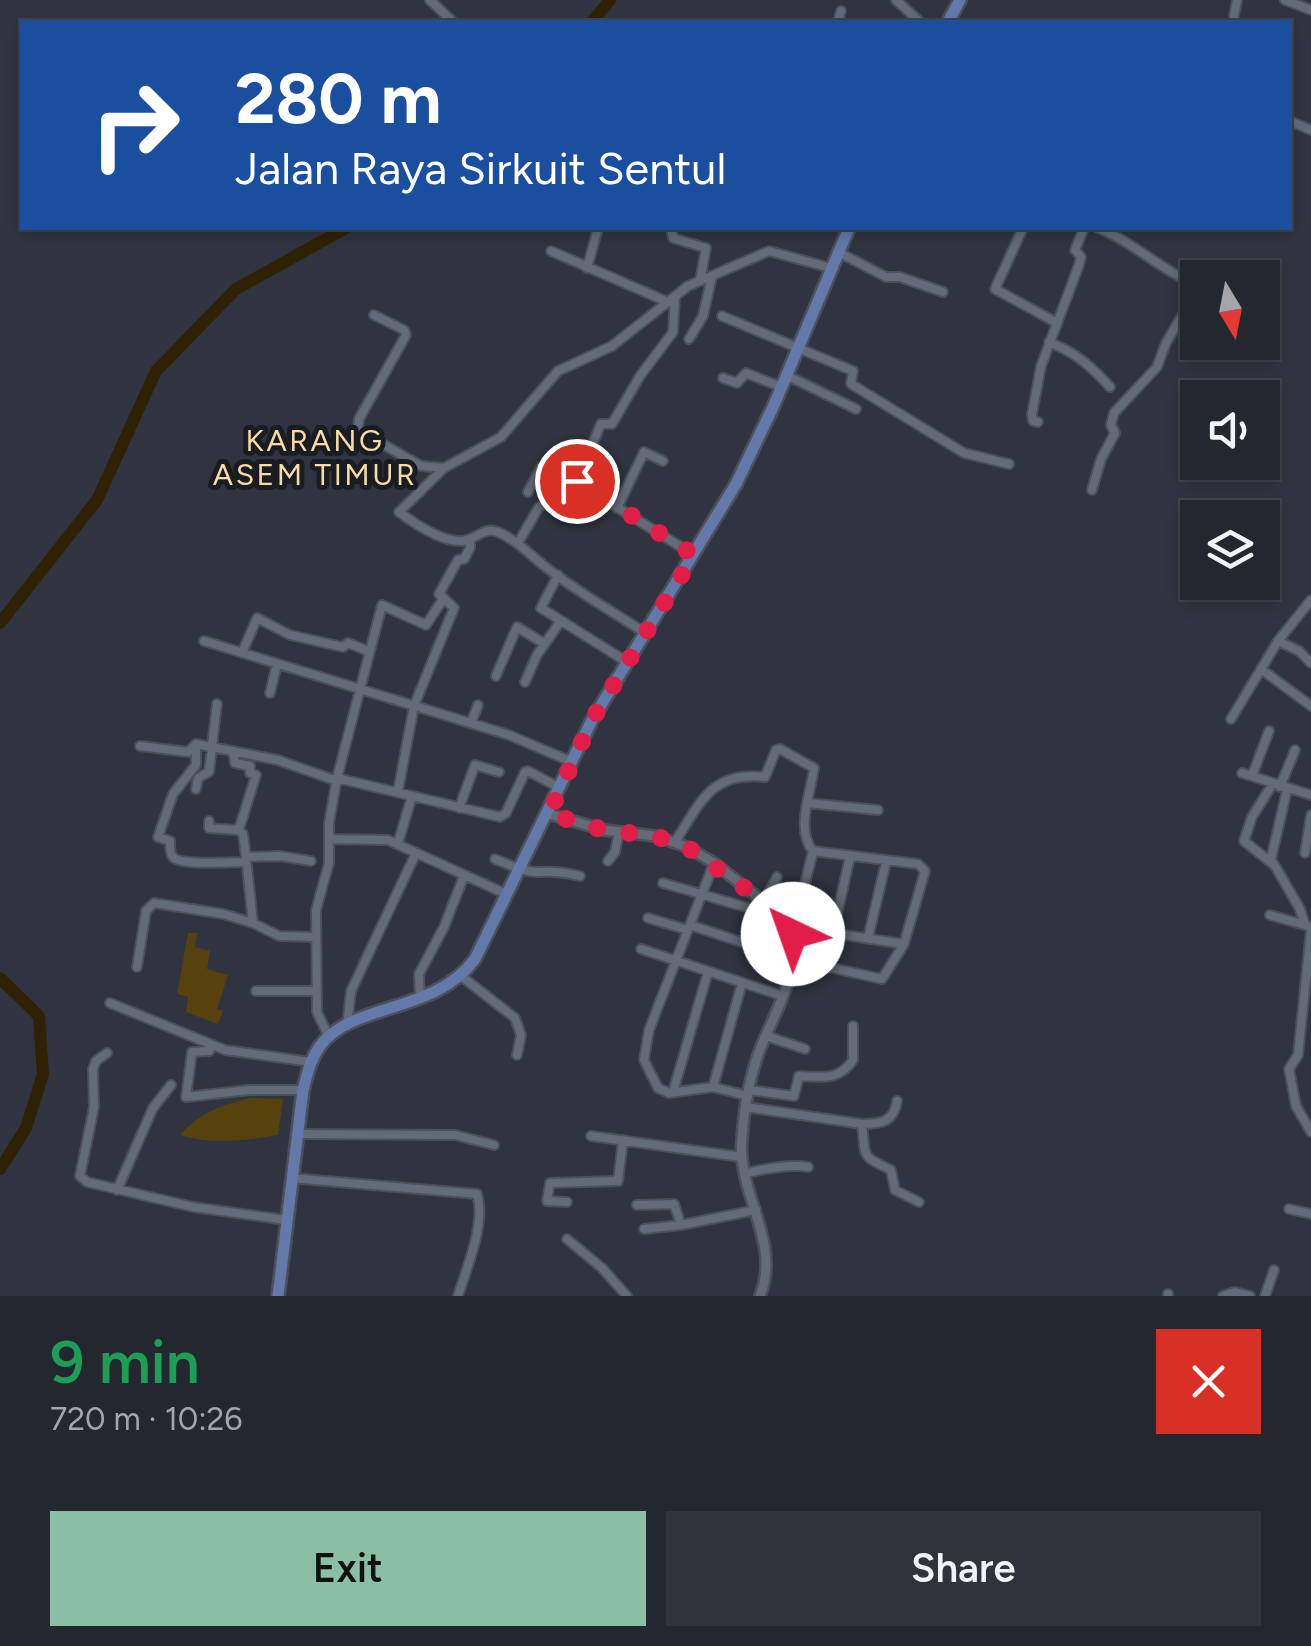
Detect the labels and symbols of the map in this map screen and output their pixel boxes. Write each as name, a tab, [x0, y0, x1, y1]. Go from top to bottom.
north arrow	[1180, 260, 1280, 360]
district label: KARANG ASEM TIMUR	[213, 422, 417, 493]
pin	[535, 439, 620, 524]
position arrow	[741, 882, 845, 986]

